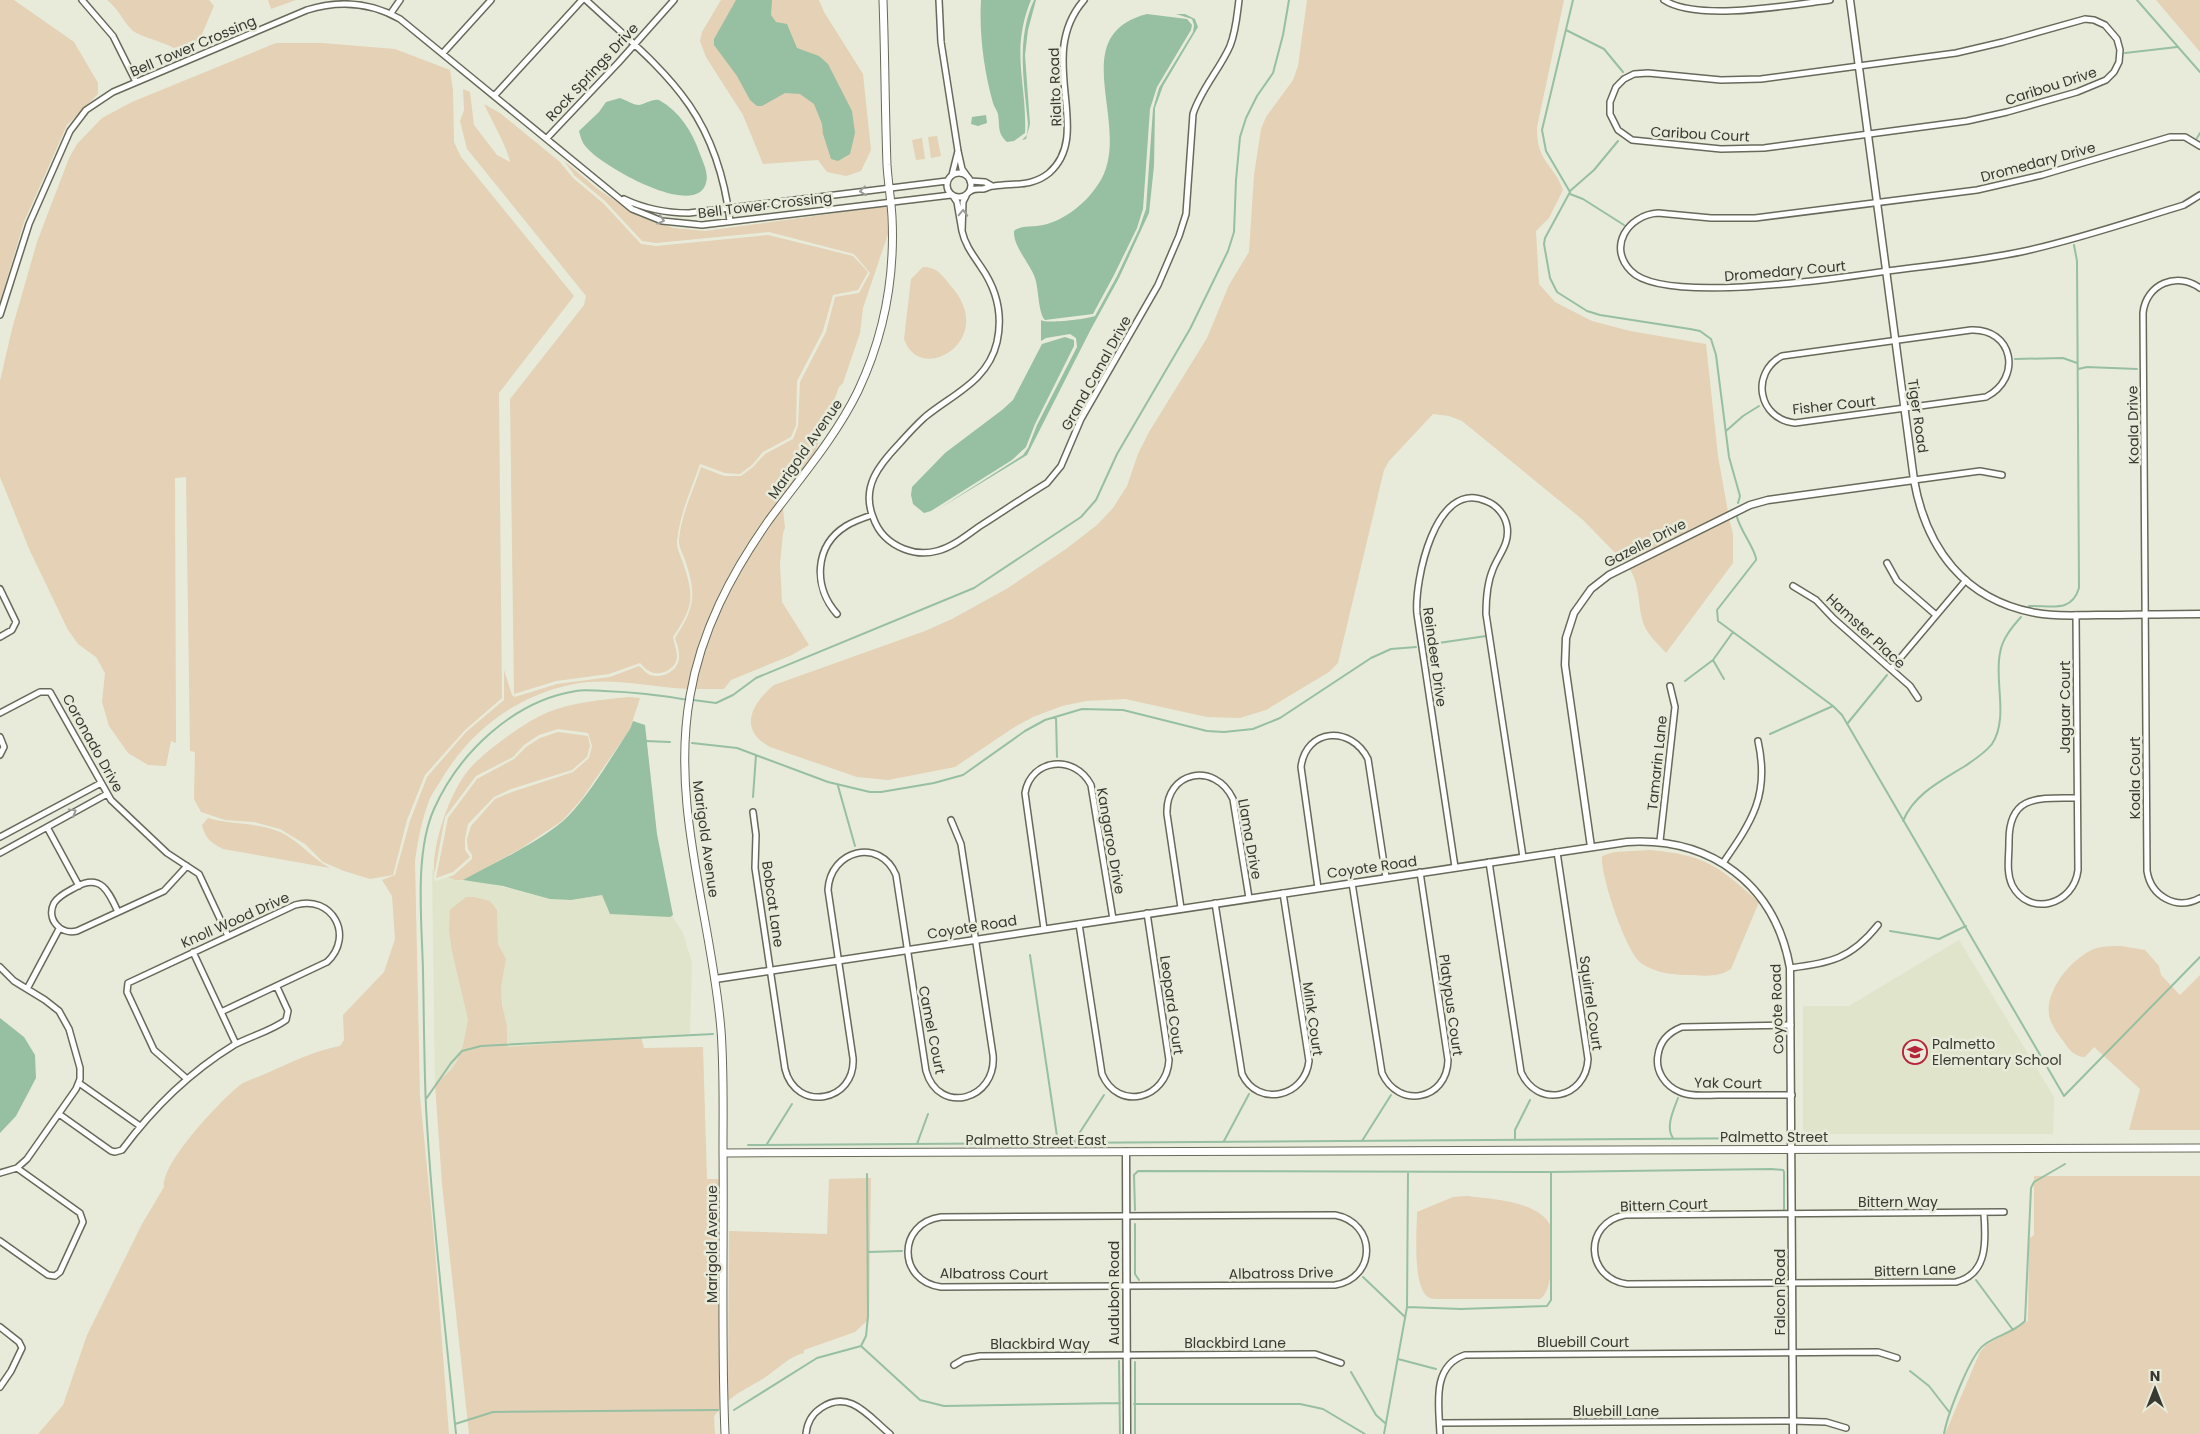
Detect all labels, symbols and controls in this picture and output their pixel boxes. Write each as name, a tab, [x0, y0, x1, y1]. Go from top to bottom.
street label: Bell Tower Crossing	[127, 10, 259, 82]
street label: Rock Springs Drive	[541, 18, 643, 126]
street label: Rialto Road	[1044, 47, 1066, 127]
street label: Caribou Drive	[2003, 62, 2100, 110]
street label: Caribou Court	[1650, 121, 1750, 147]
street label: Dromedary Drive	[1978, 137, 2098, 187]
one-way arrow	[858, 186, 867, 196]
street label: Bell Tower Crossing	[697, 187, 833, 223]
one-way arrow	[958, 208, 968, 216]
one-way arrow	[656, 214, 665, 225]
street label: Dromedary Court	[1723, 256, 1847, 286]
street label: Grand Canal Drive	[1056, 312, 1136, 434]
street label: Tiger Road	[1903, 378, 1933, 454]
street label: Koala Drive	[2122, 385, 2144, 464]
street label: Fisher Court	[1791, 391, 1877, 419]
street label: Marigold Avenue	[763, 395, 847, 503]
street label: Gazelle Drive	[1600, 514, 1690, 572]
street label: Hamster Place	[1822, 589, 1910, 673]
street label: Reindeer Drive	[1418, 606, 1452, 708]
street label: Jaguar Court	[2055, 661, 2075, 753]
street label: Coronado Drive	[58, 690, 128, 796]
street label: Tamarin Lane	[1642, 714, 1672, 812]
street label: Koala Court	[2125, 737, 2145, 819]
street label: Marigold Avenue	[688, 779, 724, 899]
street label: Kangaroo Drive	[1092, 786, 1130, 896]
street label: Llama Drive	[1233, 797, 1267, 881]
one-way arrow	[68, 809, 77, 819]
street label: Coyote Road	[1326, 851, 1418, 883]
street label: Bobcat Lane	[757, 860, 789, 949]
street label: Knoll Wood Drive	[178, 887, 293, 953]
street label: Coyote Road	[926, 910, 1018, 944]
street label: Platypus Court	[1434, 953, 1468, 1057]
street label: Leopard Court	[1155, 954, 1189, 1056]
street label: Squirrel Court	[1574, 954, 1608, 1052]
street label: Coyote Road	[1765, 963, 1789, 1055]
street label: Mink Court	[1298, 981, 1328, 1057]
street label: Camel Court	[914, 984, 950, 1076]
place label: Palmetto Elementary School	[1932, 1034, 2062, 1070]
school or university icon: Palmetto Elementary School	[1902, 1039, 1928, 1065]
street label: Yak Court	[1694, 1072, 1762, 1094]
street label: Palmetto Street	[1720, 1127, 1828, 1147]
street label: Palmetto Street East	[966, 1130, 1106, 1150]
street label: Marigold Avenue	[702, 1185, 722, 1303]
street label: Bittern Way	[1858, 1192, 1938, 1212]
street label: Bittern Court	[1620, 1193, 1708, 1217]
street label: Audubon Road	[1104, 1241, 1124, 1345]
street label: Falcon Road	[1770, 1249, 1790, 1335]
street label: Bittern Lane	[1874, 1259, 1957, 1281]
street label: Albatross Drive	[1229, 1262, 1334, 1284]
street label: Albatross Court	[940, 1263, 1048, 1285]
street label: Bluebill Court	[1537, 1332, 1629, 1352]
street label: Blackbird Lane	[1184, 1333, 1286, 1353]
street label: Blackbird Way	[990, 1334, 1090, 1354]
north arrow	[2130, 1364, 2180, 1414]
text: N	[2150, 1366, 2160, 1386]
street label: Bluebill Lane	[1573, 1401, 1659, 1421]

